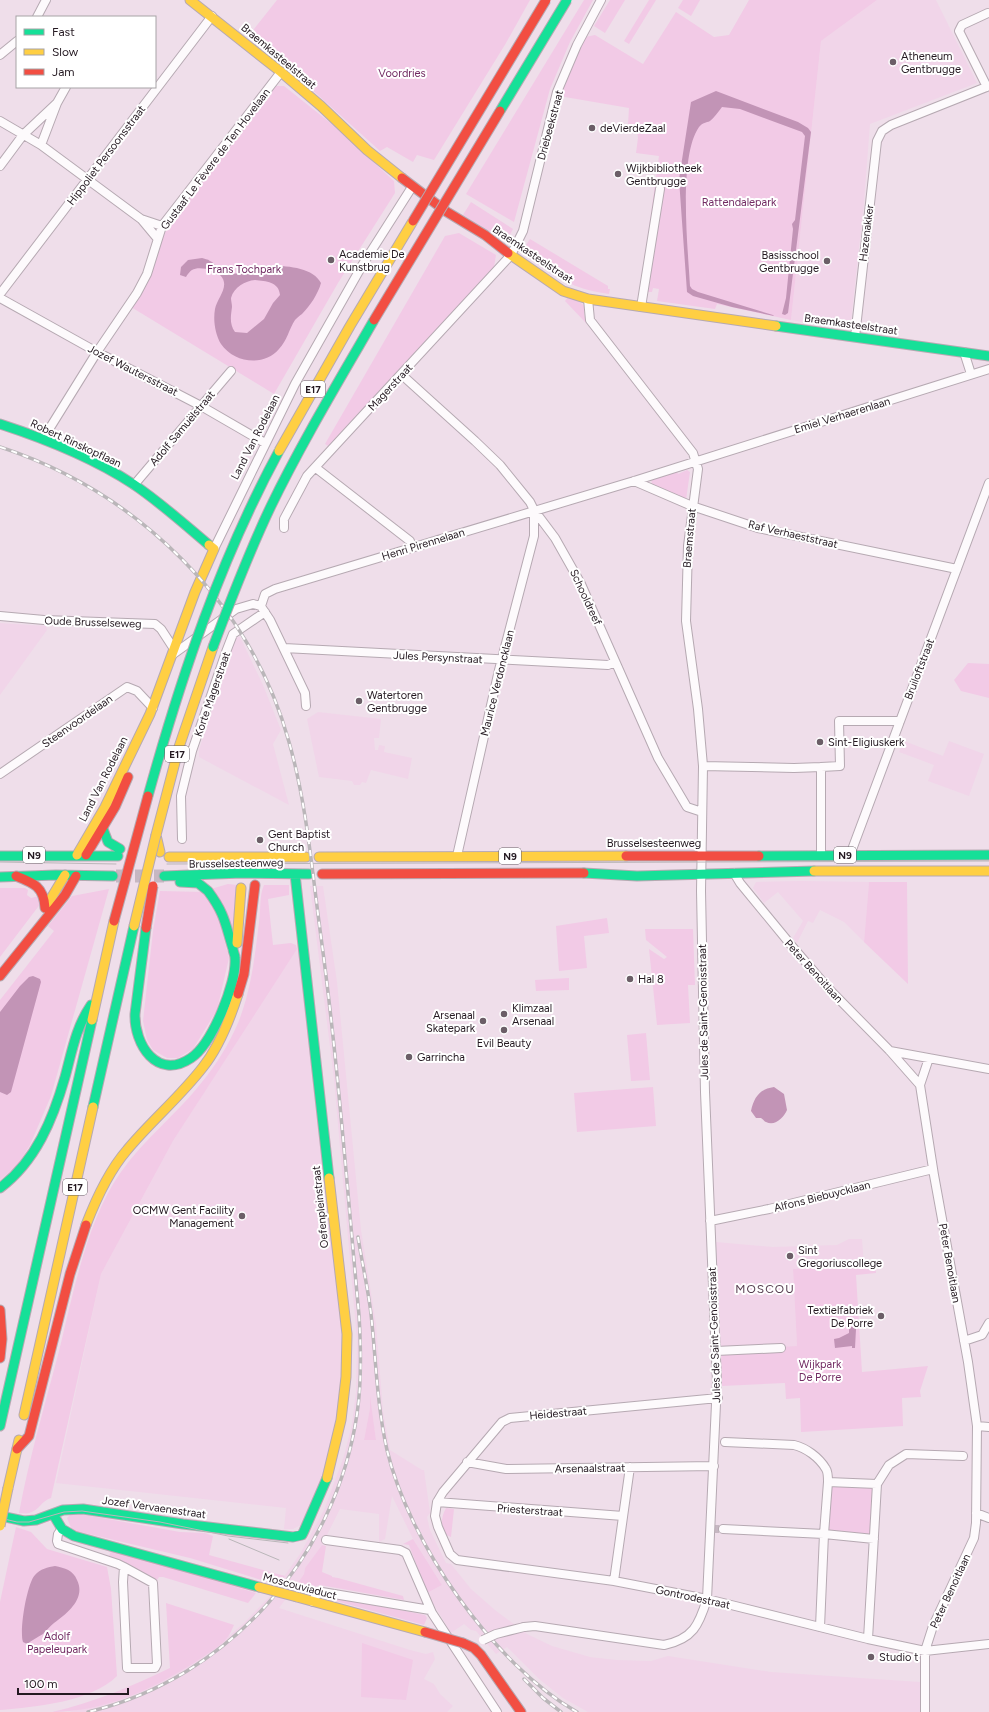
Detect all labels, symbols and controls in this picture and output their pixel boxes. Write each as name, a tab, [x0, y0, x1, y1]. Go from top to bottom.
legend	[16, 16, 156, 88]
street label: Braemkasteelstraat	[238, 21, 319, 92]
text: Fast	[52, 25, 75, 39]
text: Slow	[52, 45, 79, 59]
place label: Atheneum Gentbrugge	[901, 50, 961, 76]
marker: Atheneum Gentbrugge	[888, 57, 898, 67]
text: Jam	[52, 65, 75, 79]
park label: Voordries	[378, 67, 426, 80]
street label: Gustaaf Le Fèvere de Ten Hovelaan	[158, 86, 273, 232]
street label: Driebeekstraat	[535, 89, 566, 162]
street label: Hippoliet Persoonsstraat	[65, 103, 148, 208]
place label: deVierdeZaal	[600, 122, 666, 135]
marker: deVierdeZaal	[587, 123, 597, 133]
place label: Wijkbibliotheek Gentbrugge	[626, 162, 703, 188]
marker: Wijkbibliotheek Gentbrugge	[613, 169, 623, 179]
park label: Rattendalepark	[702, 196, 777, 209]
street label: Hazenakker	[857, 204, 876, 262]
street label: Braemkasteelstraat	[490, 223, 575, 286]
place label: Academie De Kunstbrug	[339, 248, 405, 274]
place label: Basisschool Gentbrugge	[759, 249, 819, 275]
marker: Academie De Kunstbrug	[326, 255, 336, 265]
marker: Basisschool Gentbrugge	[822, 256, 832, 266]
park label: Frans Tochpark	[207, 263, 282, 276]
street label: Braemkasteelstraat	[803, 311, 899, 337]
street label: Jozef Wautersstraat	[86, 342, 180, 399]
street label: Magerstraat	[365, 361, 415, 414]
road number: E17	[301, 381, 325, 397]
street label: Adolf Samuëlstraat	[147, 388, 218, 469]
street label: Land Van Rodelaan	[228, 392, 283, 482]
street label: Emiel Verhaerenlaan	[792, 395, 892, 436]
street label: Robert Rinskopflaan	[28, 417, 123, 470]
street label: Braemstraat	[680, 508, 699, 568]
street label: Raf Verhaeststraat	[747, 518, 839, 551]
street label: Henri Pirennelaan	[380, 526, 466, 563]
street label: Schooldreef	[567, 567, 605, 628]
street label: Oude Brusselseweg	[44, 614, 142, 631]
street label: Maurice Verdoncklaan	[478, 629, 517, 738]
street label: Bruiloftstraat	[902, 637, 937, 702]
street label: Jules Persynstraat	[393, 649, 483, 666]
street label: Korte Magerstraat	[192, 650, 233, 738]
place label: Watertoren Gentbrugge	[367, 689, 427, 715]
street label: Steenvoordelaan	[39, 692, 115, 751]
marker: Watertoren Gentbrugge	[354, 696, 364, 706]
street label: Land Van Rodelaan	[76, 734, 131, 824]
place label: Sint-Eligiuskerk	[828, 736, 905, 749]
marker: Sint-Eligiuskerk	[815, 737, 825, 747]
road number: E17	[165, 746, 189, 762]
place label: Gent Baptist Church	[268, 828, 330, 854]
marker: Gent Baptist Church	[255, 835, 265, 845]
street label: Brusselsesteenweg	[607, 837, 701, 850]
road number: N9	[23, 847, 45, 863]
road number: N9	[834, 847, 856, 863]
road number: N9	[499, 848, 521, 864]
street label: Brusselsesteenweg	[189, 856, 283, 871]
street label: Peter Benoitlaan	[782, 937, 845, 1006]
street label: Jules de Saint-Genoisstraat	[696, 944, 711, 1080]
place label: Hal 8	[638, 973, 664, 986]
marker: Hal 8	[625, 974, 635, 984]
place label: Klimzaal Arsenaal	[512, 1002, 554, 1028]
place label: Arsenaal Skatepark	[426, 1009, 476, 1035]
marker: Klimzaal Arsenaal	[499, 1009, 509, 1019]
marker: Arsenaal Skatepark	[478, 1016, 488, 1026]
marker: Evil Beauty	[499, 1025, 509, 1035]
place label: Evil Beauty	[477, 1037, 531, 1050]
place label: Garrincha	[417, 1051, 465, 1064]
marker: Garrincha	[404, 1052, 414, 1062]
street label: Oefenpleinstraat	[310, 1165, 331, 1249]
street label: Alfons Biebuycklaan	[773, 1178, 872, 1215]
road number: E17	[63, 1179, 87, 1195]
place label: OCMW Gent Facility Management	[133, 1204, 234, 1230]
marker: OCMW Gent Facility Management	[237, 1211, 247, 1221]
street label: Peter Benoitlaan	[936, 1222, 963, 1304]
place label: Sint Gregoriuscollege	[798, 1244, 882, 1270]
marker: Sint Gregoriuscollege	[785, 1251, 795, 1261]
street label: Jules de Saint-Genoisstraat	[706, 1267, 723, 1403]
district label: MOSCOU	[735, 1282, 795, 1296]
place label: Textielfabriek De Porre	[808, 1304, 874, 1330]
marker: Textielfabriek De Porre	[876, 1311, 886, 1321]
park label: Wijkpark De Porre	[799, 1358, 842, 1384]
street label: Heidestraat	[529, 1405, 587, 1422]
street label: Arsenaalstraat	[555, 1461, 625, 1476]
street label: Jozef Vervaenestraat	[101, 1494, 207, 1521]
street label: Priesterstraat	[497, 1502, 563, 1519]
street label: Peter Benoitlaan	[928, 1552, 973, 1630]
street label: Moscouviaduct	[262, 1570, 338, 1603]
street label: Gontrodestraat	[654, 1583, 731, 1612]
park label: Adolf Papeleupark	[27, 1630, 88, 1656]
place label: Studio t	[879, 1651, 918, 1664]
marker: Studio t	[866, 1652, 876, 1662]
scale bar	[18, 1670, 128, 1696]
text: 100 m	[24, 1677, 58, 1691]

